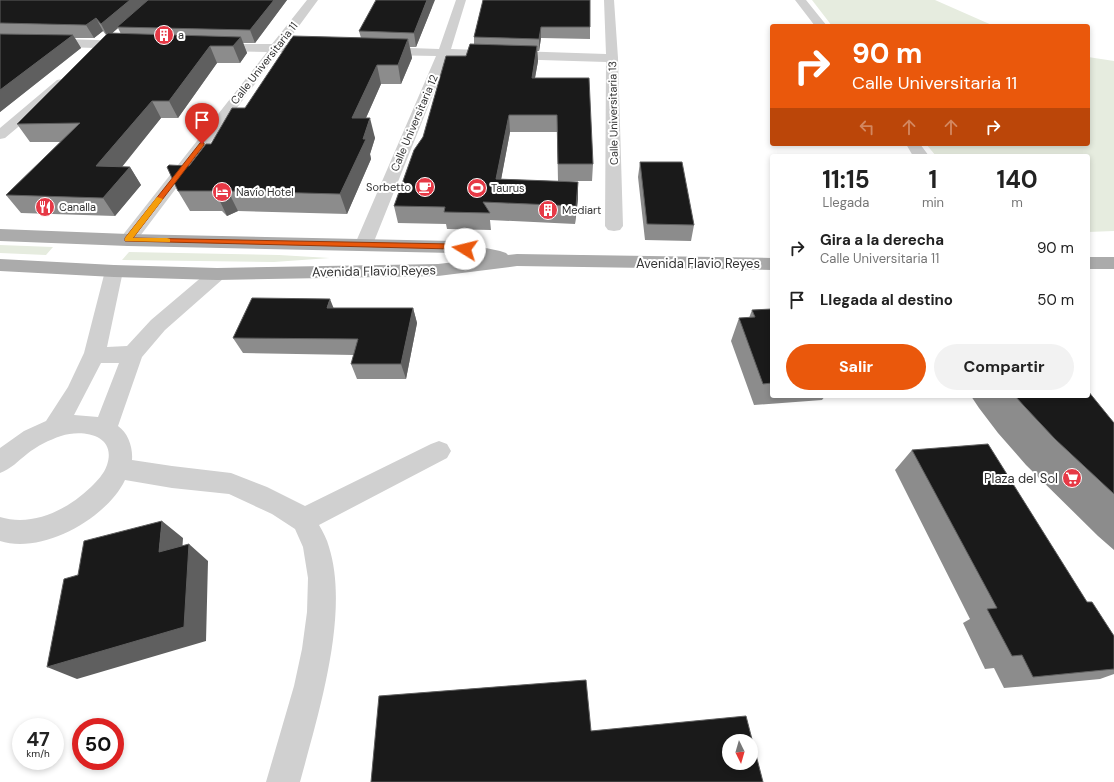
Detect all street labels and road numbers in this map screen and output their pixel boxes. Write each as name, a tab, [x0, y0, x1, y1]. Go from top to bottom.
street label: Calle Universitaria 11	[227, 19, 301, 107]
street label: Calle Universitaria 13	[605, 61, 621, 165]
street label: Calle Universitaria 12	[387, 72, 441, 174]
street label: Avenida Flavio Reyes	[636, 255, 760, 272]
street label: Avenida Flavio Reyes	[312, 261, 436, 281]

